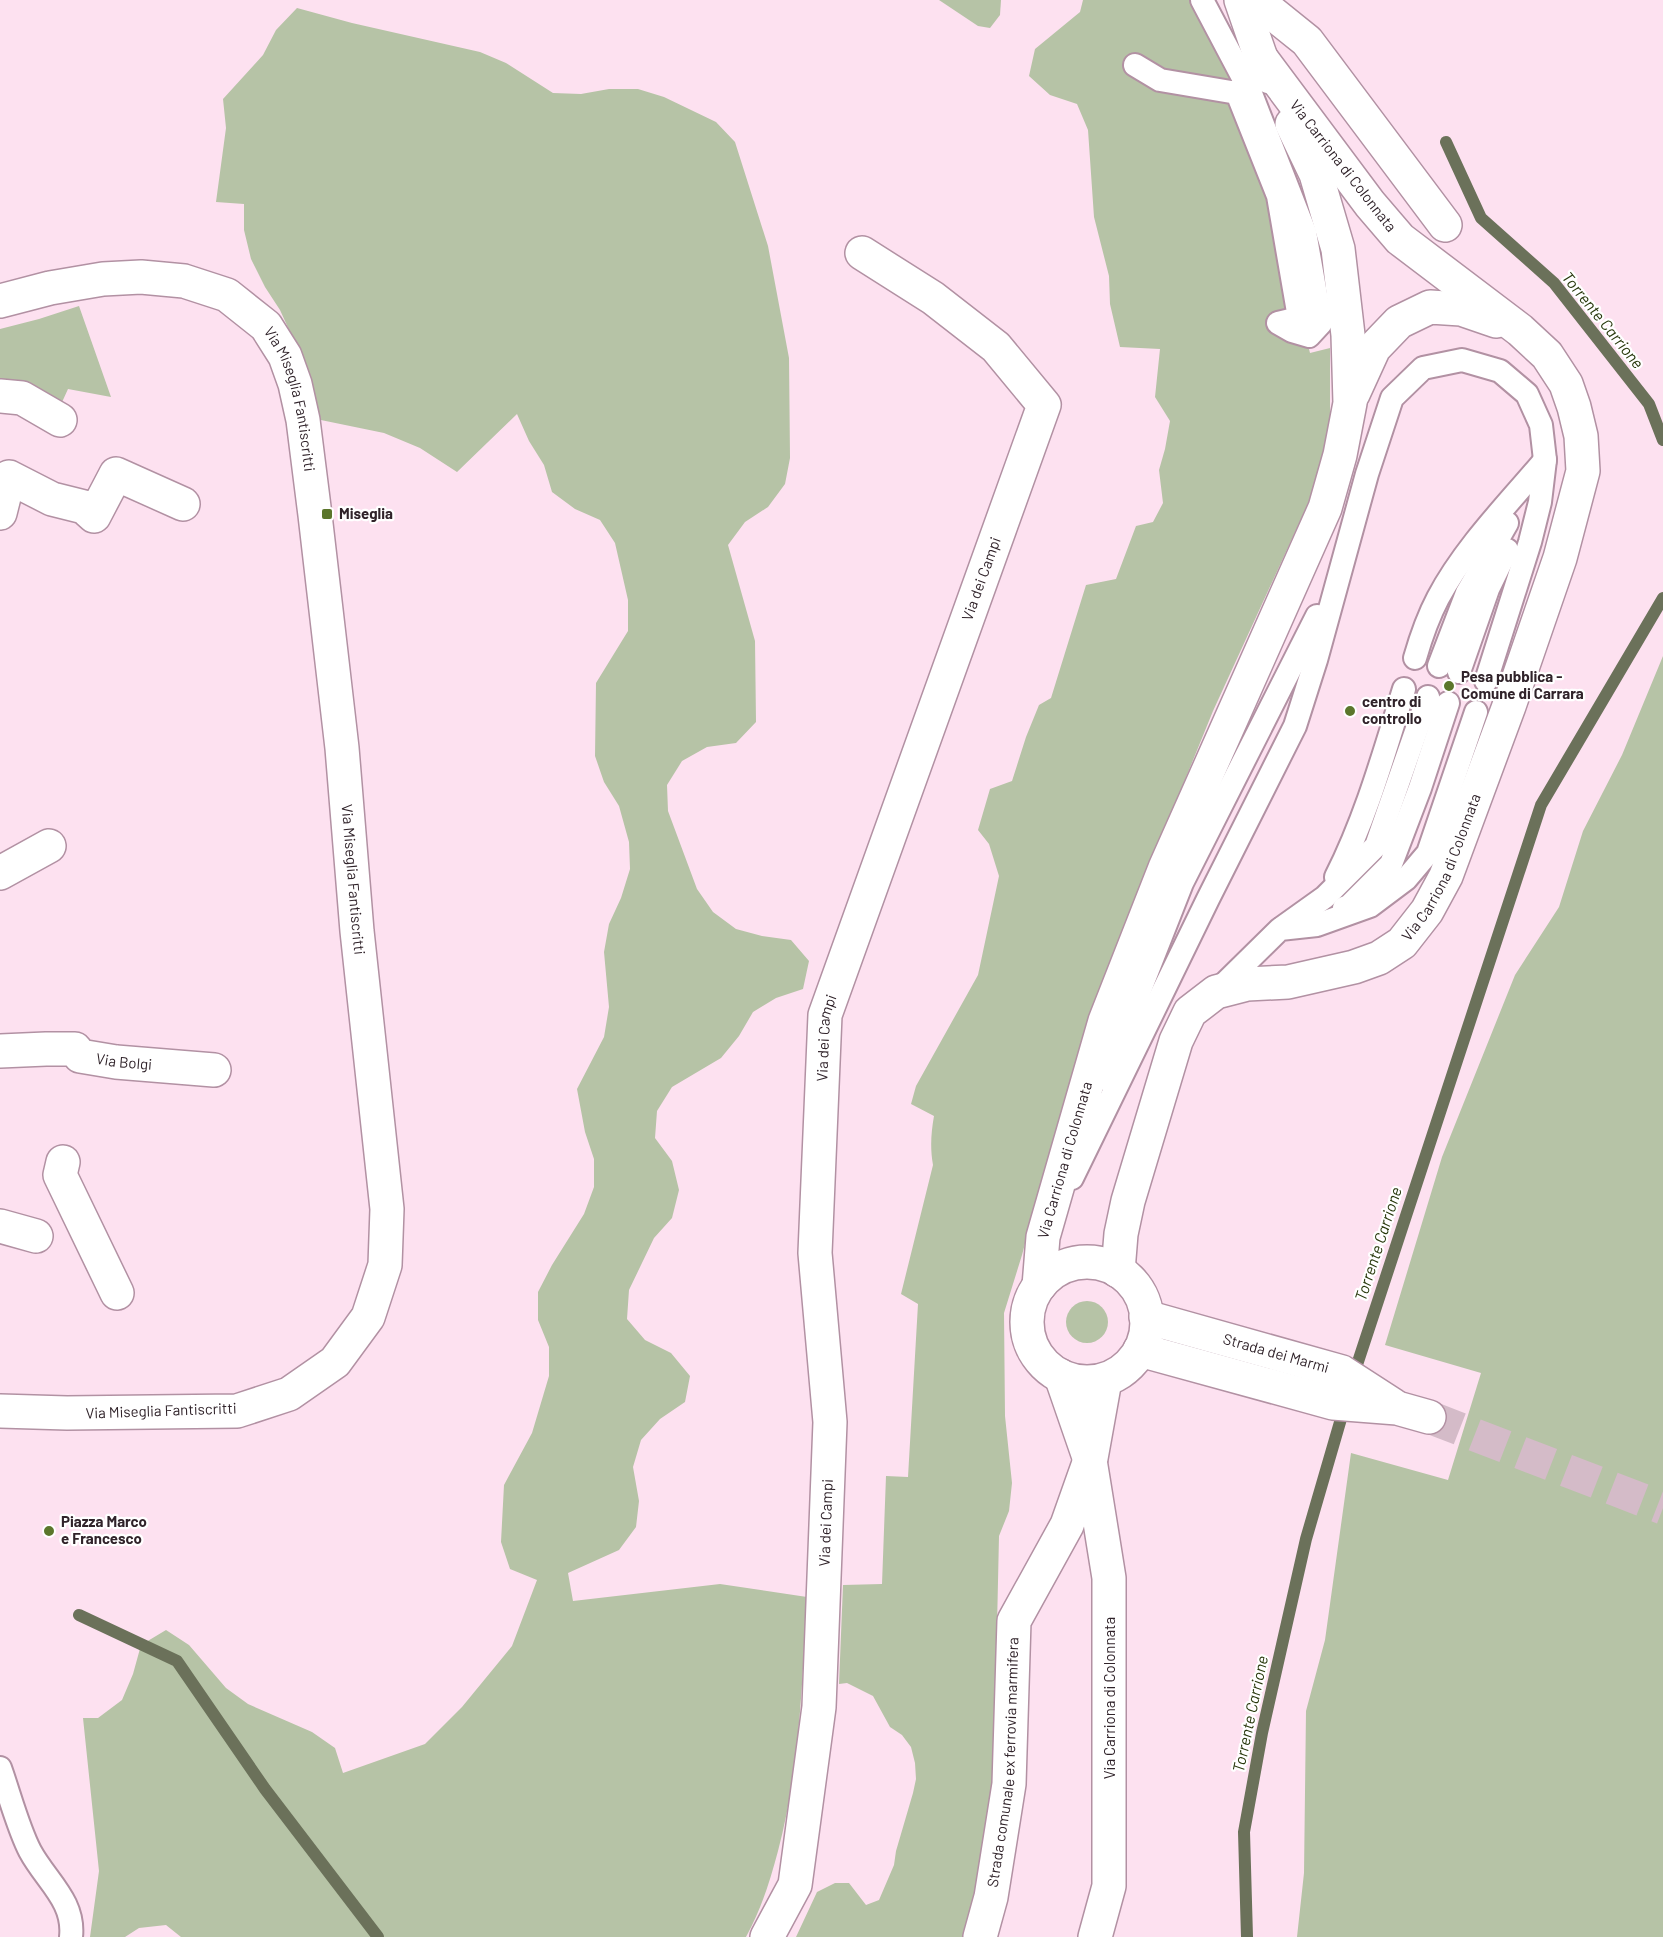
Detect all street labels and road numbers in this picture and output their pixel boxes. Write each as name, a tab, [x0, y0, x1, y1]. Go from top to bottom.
street label: Via Carriona di Colonnata	[1287, 96, 1401, 235]
street label: Via Miseglia Fantiscritti	[261, 323, 319, 472]
street label: Via dei Campi	[957, 534, 1004, 623]
street label: Via Carriona di Colonnata	[1397, 791, 1484, 944]
street label: Via Miseglia Fantiscritti	[339, 803, 370, 956]
street label: Via dei Campi	[812, 992, 840, 1082]
street label: Via Bolgi	[95, 1049, 153, 1073]
street label: Via Carriona di Colonnata	[1033, 1079, 1095, 1241]
street label: Strada dei Marmi	[1221, 1329, 1331, 1376]
street label: Via Miseglia Fantiscritti	[85, 1398, 237, 1422]
street label: Via dei Campi	[814, 1479, 836, 1567]
street label: Via Carriona di Colonnata	[1100, 1617, 1118, 1779]
street label: Strada comunale ex ferrovia marmifera	[983, 1637, 1021, 1889]

